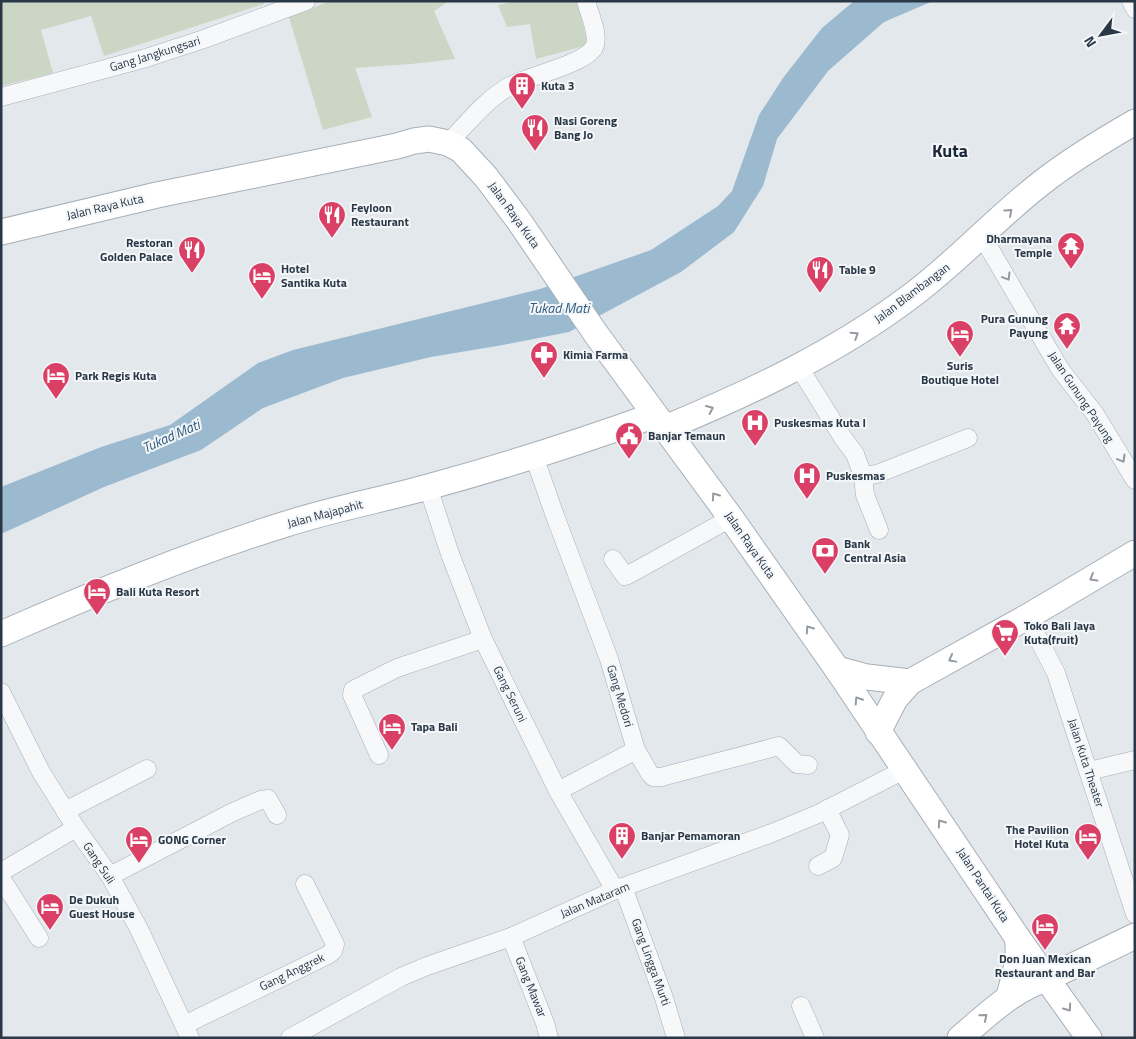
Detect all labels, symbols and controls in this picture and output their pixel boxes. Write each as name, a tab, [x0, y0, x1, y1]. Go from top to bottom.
north arrow	[1076, 10, 1126, 60]
street label: Gang Jangkungsari	[107, 31, 203, 76]
text: N	[1078, 32, 1101, 52]
building icon: Kuta 3	[507, 71, 537, 110]
place label: Kuta 3	[541, 76, 574, 95]
place label: Nasi Goreng Bang Jo	[554, 111, 618, 144]
restaurant icon: Nasi Goreng Bang Jo	[520, 113, 550, 152]
district label: Kuta	[932, 137, 968, 164]
street label: Jalan Raya Kuta	[484, 177, 545, 252]
street label: Jalan Raya Kuta	[65, 188, 145, 225]
place label: Feyloon Restaurant	[351, 198, 409, 231]
restaurant icon: Feyloon Restaurant	[317, 200, 347, 239]
one-way arrow	[1003, 208, 1012, 217]
place label: Dharmayana Temple	[986, 229, 1052, 262]
temple icon: Dharmayana Temple	[1056, 231, 1086, 270]
place label: Restoran Golden Palace	[100, 233, 173, 266]
restaurant icon: Restoran Golden Palace	[177, 235, 207, 274]
restaurant icon: Table 9	[805, 255, 835, 294]
street label: Jalan Blambangan	[870, 258, 954, 328]
place label: Hotel Santika Kuta	[281, 259, 347, 292]
place label: Table 9	[839, 260, 876, 279]
hotel icon: Hotel Santika Kuta	[247, 261, 277, 300]
one-way arrow	[1000, 272, 1010, 281]
water label: Tukad Mati	[529, 297, 592, 318]
place label: Pura Gunung Payung	[981, 309, 1049, 342]
temple icon: Pura Gunung Payung	[1052, 311, 1082, 350]
hotel icon: Suris Boutique Hotel	[945, 319, 975, 358]
one-way arrow	[849, 331, 858, 341]
pharmacy icon: Kimia Farma	[529, 340, 559, 379]
place label: Kimia Farma	[563, 345, 628, 364]
street label: Jalan Gunung Payung	[1044, 347, 1119, 446]
place label: Suris Boutique Hotel	[921, 356, 999, 389]
hotel icon: Park Regis Kuta	[41, 361, 71, 400]
place label: Park Regis Kuta	[75, 366, 157, 385]
one-way arrow	[705, 404, 714, 415]
hospital icon: Puskesmas Kuta I	[740, 408, 770, 447]
water label: Tukad Mati	[139, 413, 205, 458]
place label: Puskesmas Kuta I	[774, 413, 866, 432]
public building icon: Banjar Temaun	[614, 421, 644, 460]
place label: Banjar Temaun	[648, 426, 726, 445]
one-way arrow	[1115, 453, 1125, 462]
hospital icon: Puskesmas	[792, 461, 822, 500]
place label: Puskesmas	[826, 466, 885, 485]
one-way arrow	[712, 492, 721, 502]
street label: Jalan Majapahit	[285, 494, 366, 533]
street label: Jalan Raya Kuta	[720, 507, 781, 582]
place label: Bank Central Asia	[844, 534, 906, 567]
bank icon: Bank Central Asia	[810, 536, 840, 575]
one-way arrow	[1089, 572, 1098, 582]
hotel icon: Bali Kuta Resort	[82, 577, 112, 616]
place label: Bali Kuta Resort	[116, 582, 200, 601]
place label: Toko Bali Jaya Kuta(fruit)	[1024, 616, 1095, 649]
supermarket icon: Toko Bali Jaya Kuta(fruit)	[990, 618, 1020, 657]
one-way arrow	[806, 625, 815, 635]
one-way arrow	[948, 652, 957, 662]
street label: Gang Seruni	[489, 662, 532, 725]
street label: Gang Medori	[602, 662, 639, 729]
one-way arrow	[854, 697, 864, 706]
hotel icon: Tapa Bali	[377, 712, 407, 751]
street label: Jalan Kuta Theater	[1063, 716, 1110, 810]
place label: Tapa Bali	[411, 717, 458, 736]
one-way arrow	[938, 819, 947, 829]
place label: The Pavilion Hotel Kuta	[1006, 820, 1069, 853]
building icon: Banjar Pemamoran	[607, 821, 637, 860]
hotel icon: The Pavilion Hotel Kuta	[1073, 822, 1103, 861]
hotel icon: GONG Corner	[124, 825, 154, 864]
place label: Banjar Pemamoran	[641, 826, 741, 845]
place label: GONG Corner	[158, 830, 226, 849]
street label: Gang Suli	[78, 838, 120, 887]
street label: Jalan Pantai Kuta	[952, 844, 1015, 926]
street label: Jalan Mataram	[557, 876, 633, 923]
place label: De Dukuh Guest House	[69, 890, 135, 923]
hotel icon: De Dukuh Guest House	[35, 892, 65, 931]
hotel icon: Don Juan Mexican Restaurant and Bar	[1030, 912, 1060, 951]
street label: Gang Lingga Murti	[627, 915, 676, 1008]
street label: Gang Anggrek	[256, 947, 328, 996]
place label: Don Juan Mexican Restaurant and Bar	[995, 949, 1096, 982]
street label: Gang Mawar	[511, 954, 552, 1020]
one-way arrow	[1062, 1002, 1071, 1012]
one-way arrow	[979, 1014, 988, 1023]

